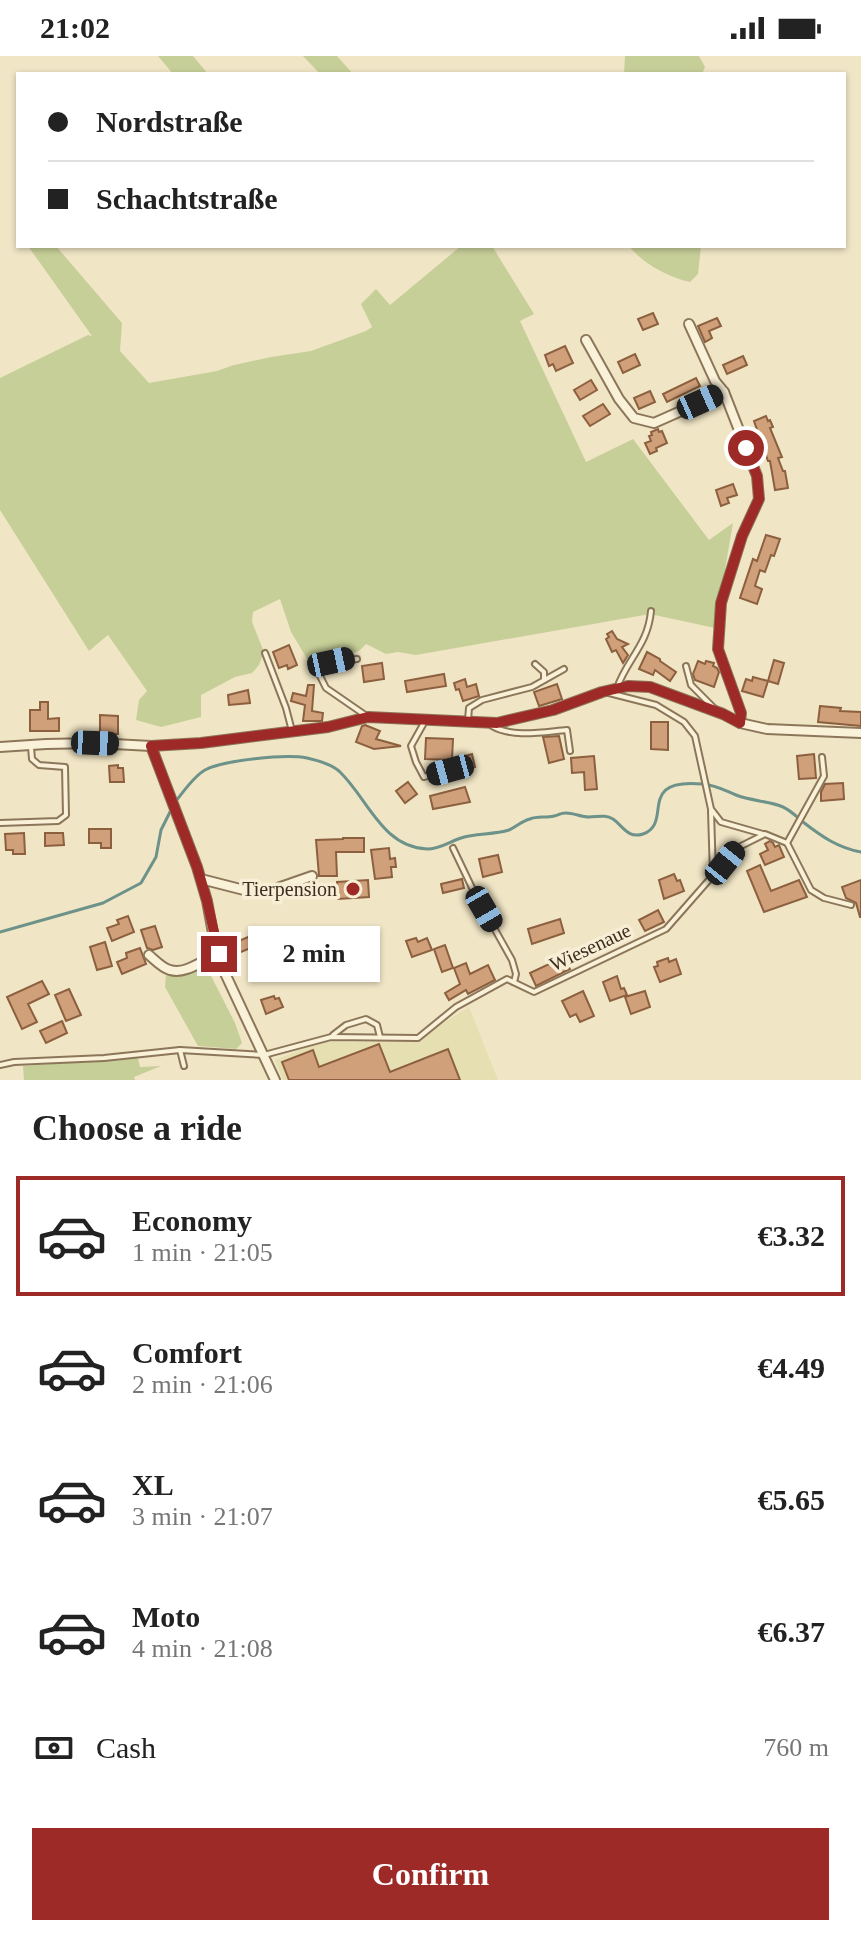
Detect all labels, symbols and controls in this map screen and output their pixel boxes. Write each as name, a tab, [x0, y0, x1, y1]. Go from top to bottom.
text: 21:02	[40, 11, 110, 44]
text: Nordstraße	[96, 105, 243, 138]
text: Schachtstraße	[96, 182, 278, 215]
car	[673, 381, 727, 423]
route start	[728, 430, 764, 466]
car	[305, 645, 357, 679]
car	[71, 730, 119, 756]
car	[424, 752, 476, 788]
car	[701, 837, 749, 889]
place label: Tierpension	[242, 878, 337, 901]
marker: Tierpension	[344, 880, 362, 898]
car	[462, 882, 506, 936]
street label: Wiesenaue	[546, 919, 634, 975]
callout: 2 min	[247, 926, 379, 982]
route end	[201, 936, 237, 972]
text: 2 min	[283, 939, 345, 968]
text: Choose a ride	[32, 1108, 242, 1148]
icon: car	[36, 1200, 108, 1272]
text: Economy	[132, 1204, 252, 1237]
text: €3.32	[758, 1219, 825, 1252]
text: 1 min · 21:05	[132, 1238, 273, 1267]
icon: car	[36, 1332, 108, 1404]
text: Comfort	[132, 1336, 242, 1369]
text: €4.49	[758, 1351, 825, 1384]
text: 2 min · 21:06	[132, 1370, 273, 1399]
icon: car	[36, 1464, 108, 1536]
text: XL	[132, 1468, 174, 1501]
text: €5.65	[758, 1483, 825, 1516]
text: 3 min · 21:07	[132, 1502, 273, 1531]
icon: car	[36, 1596, 108, 1668]
text: Moto	[132, 1600, 200, 1633]
text: €6.37	[758, 1615, 825, 1648]
text: 4 min · 21:08	[132, 1634, 273, 1663]
icon: cash	[32, 1726, 76, 1770]
text: Cash	[96, 1731, 156, 1764]
text: 760 m	[763, 1733, 829, 1762]
button: Confirm	[32, 1828, 829, 1920]

